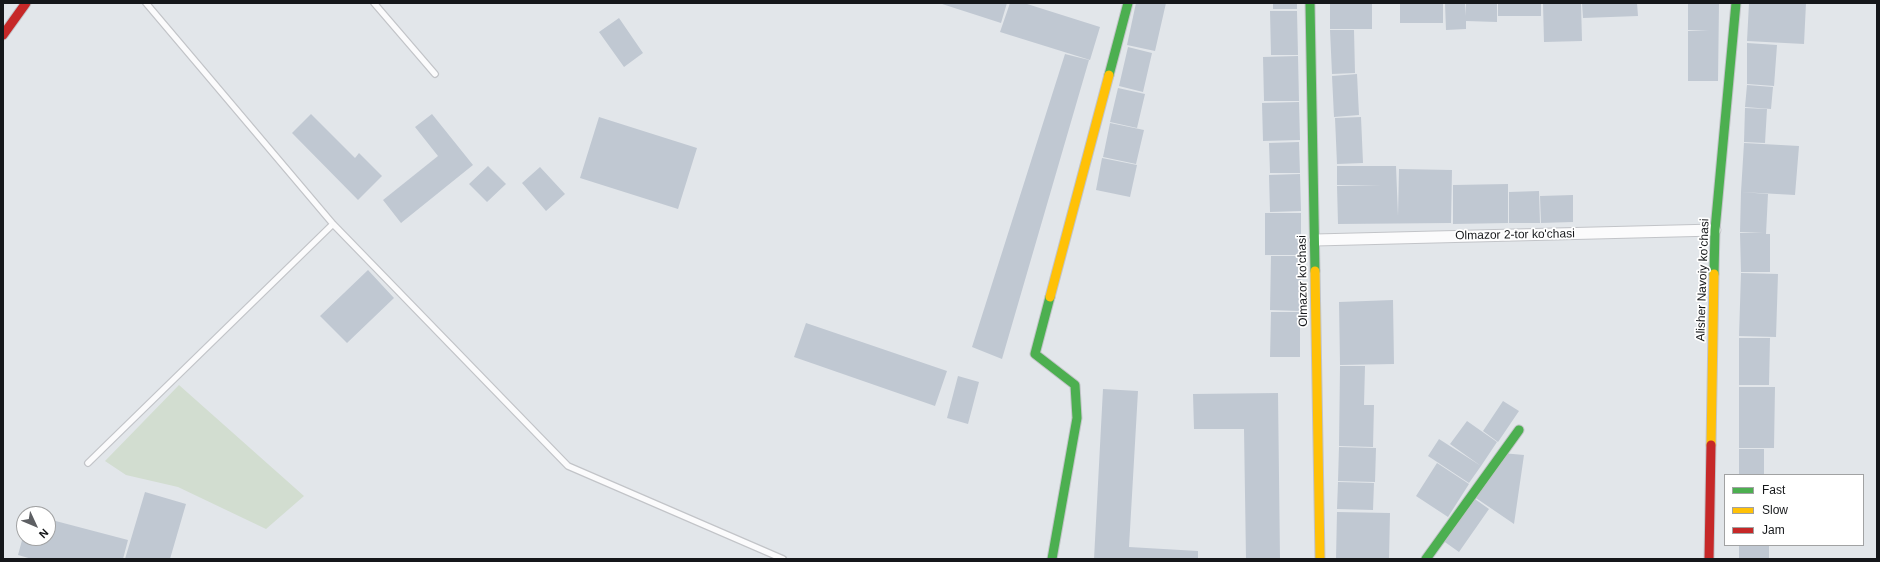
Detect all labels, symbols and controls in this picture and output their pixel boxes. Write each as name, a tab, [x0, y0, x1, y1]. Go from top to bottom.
street label: Alisher Navoiy ko'chasi	[1694, 218, 1712, 342]
street label: Olmazor 2-tor ko'chasi	[1455, 227, 1575, 243]
street label: Olmazor ko'chasi	[1295, 235, 1311, 327]
legend	[1724, 474, 1864, 546]
text: Fast	[1762, 483, 1785, 497]
text: Slow	[1762, 503, 1788, 517]
north arrow	[16, 506, 56, 546]
text: Jam	[1762, 523, 1785, 537]
text: N	[37, 527, 51, 541]

